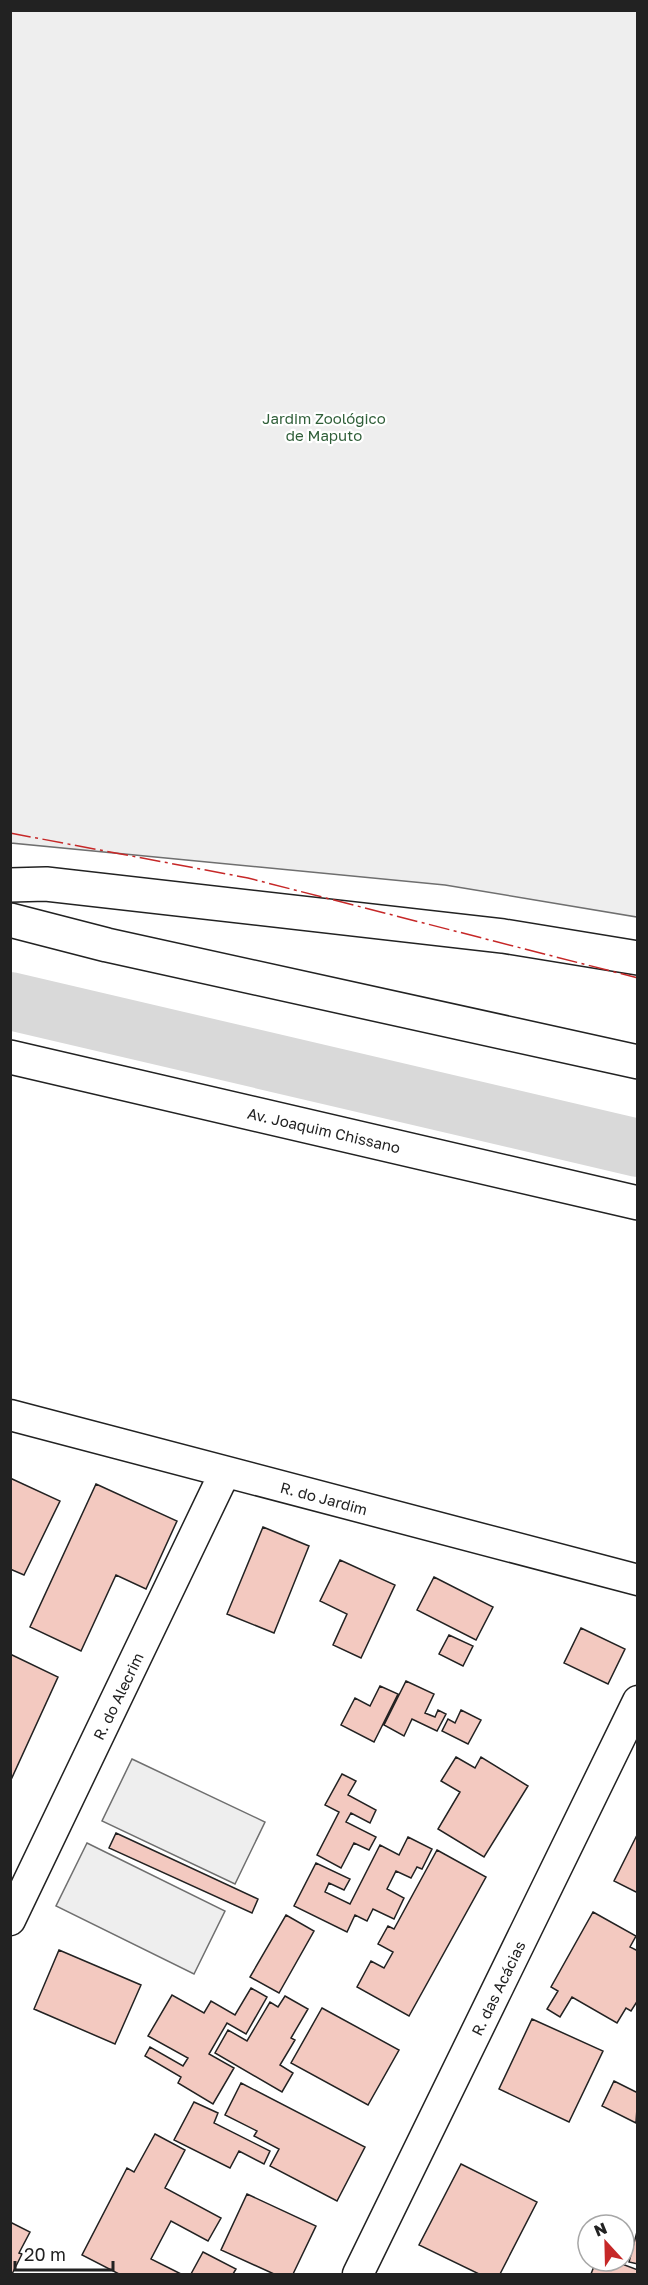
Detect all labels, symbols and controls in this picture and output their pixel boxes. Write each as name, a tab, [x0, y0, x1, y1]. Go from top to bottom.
park label: Jardim Zoológico de Maputo	[262, 409, 386, 444]
street label: Av. Joaquim Chissano	[246, 1104, 402, 1156]
street label: R. do Jardim	[278, 1478, 370, 1518]
street label: R. do Alecrim	[89, 1649, 147, 1743]
street label: R. das Acácias	[467, 1938, 529, 2038]
north arrow	[576, 2213, 636, 2273]
text: N	[591, 2218, 610, 2241]
scale bar	[15, 2234, 112, 2272]
text: 20 m	[24, 2243, 66, 2265]

